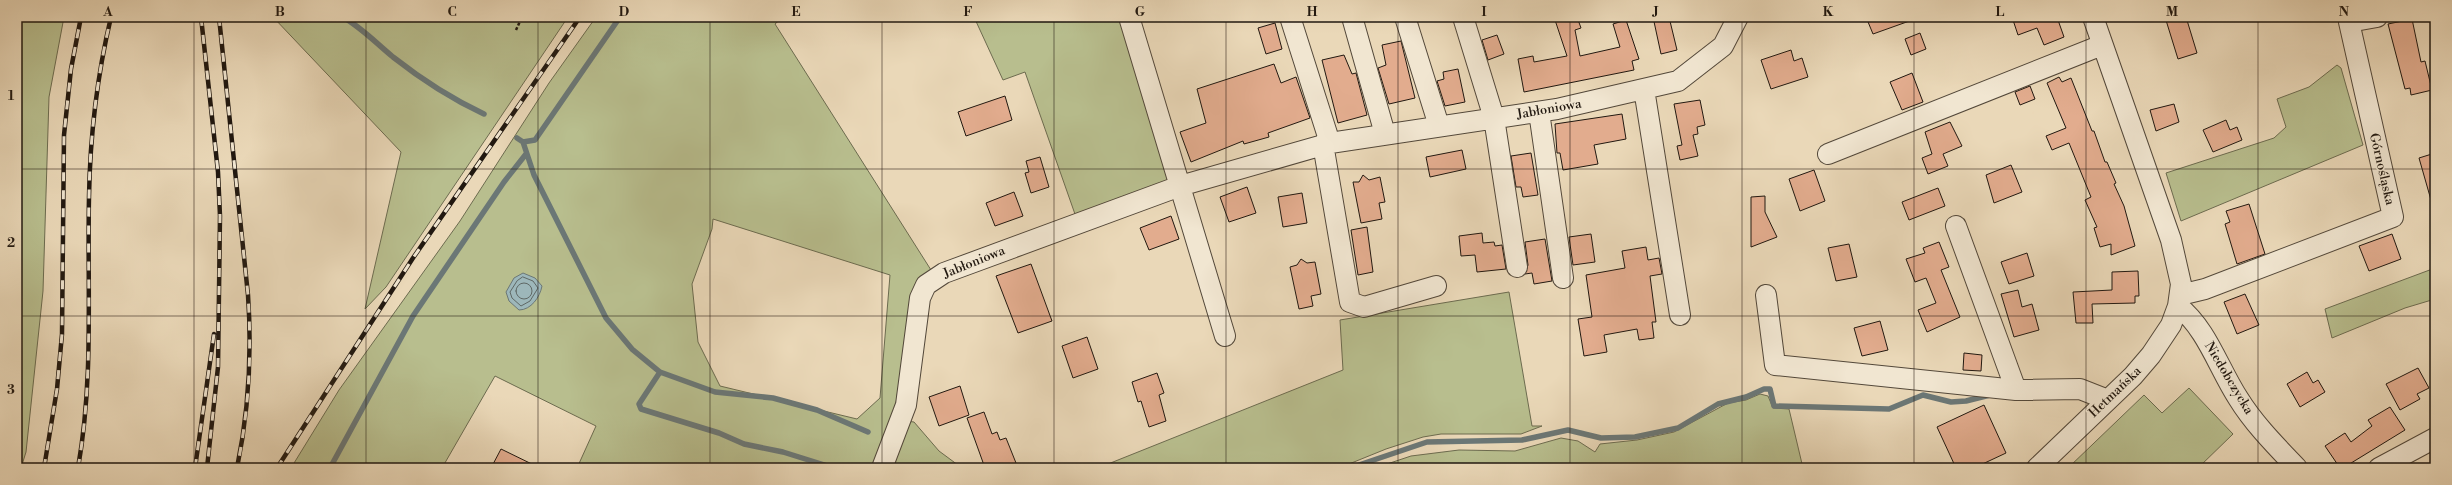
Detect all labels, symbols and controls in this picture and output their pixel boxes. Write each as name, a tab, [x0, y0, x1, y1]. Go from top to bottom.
text: A	[102, 4, 113, 20]
text: B	[275, 4, 285, 20]
text: C	[447, 4, 457, 20]
text: D	[619, 4, 629, 20]
text: E	[791, 4, 801, 20]
text: F	[963, 4, 973, 20]
text: G	[1135, 4, 1146, 20]
text: H	[1307, 4, 1318, 20]
text: I	[1481, 4, 1487, 20]
text: J	[1651, 4, 1659, 20]
text: K	[1823, 4, 1834, 20]
text: L	[1996, 4, 2005, 20]
text: M	[2166, 4, 2178, 20]
text: N	[2339, 4, 2350, 20]
text: 1	[8, 88, 15, 104]
street label: Jabłoniowa	[1514, 95, 1583, 123]
street label: Górnośląska	[2366, 131, 2398, 207]
text: 2	[7, 235, 15, 251]
street label: Jabłoniowa	[940, 242, 1008, 282]
street label: Niedobczycka	[2201, 339, 2257, 418]
street label: Hetmańska	[2085, 363, 2145, 421]
text: 3	[7, 382, 15, 398]

